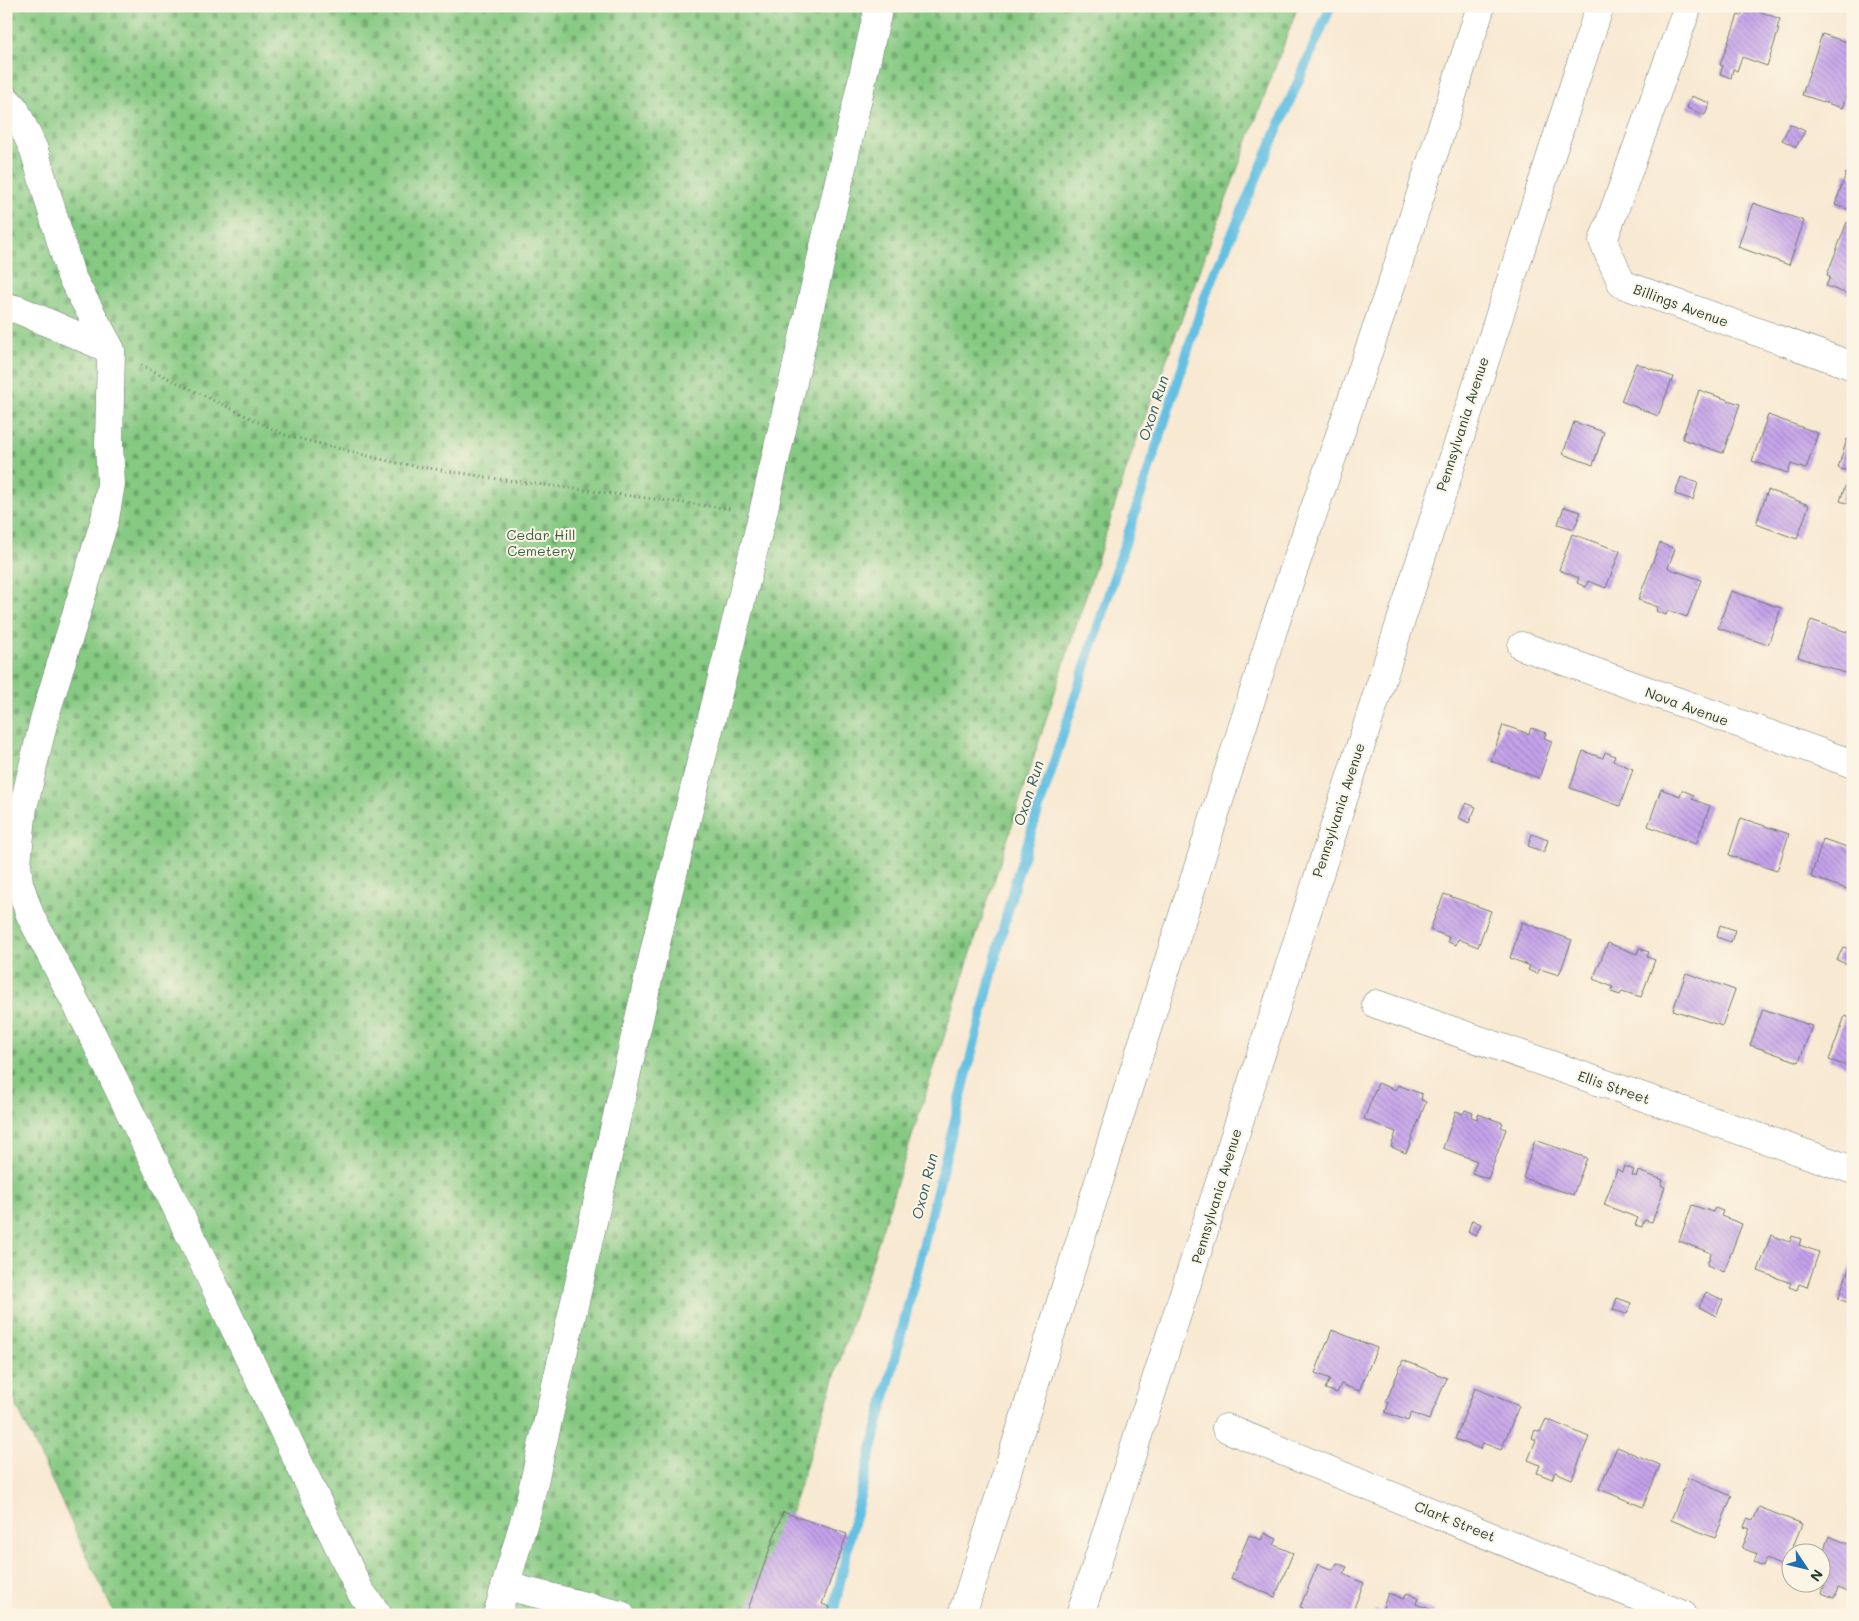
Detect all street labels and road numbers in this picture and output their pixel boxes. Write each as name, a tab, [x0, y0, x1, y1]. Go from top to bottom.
street label: Billings Avenue	[1631, 279, 1731, 331]
street label: Pennsylvania Avenue	[1431, 354, 1493, 494]
street label: Nova Avenue	[1643, 682, 1731, 730]
street label: Pennsylvania Avenue	[1307, 740, 1369, 880]
street label: Ellis Street	[1575, 1066, 1653, 1108]
street label: Pennsylvania Avenue	[1186, 1126, 1246, 1266]
street label: Clark Street	[1412, 1496, 1498, 1546]

